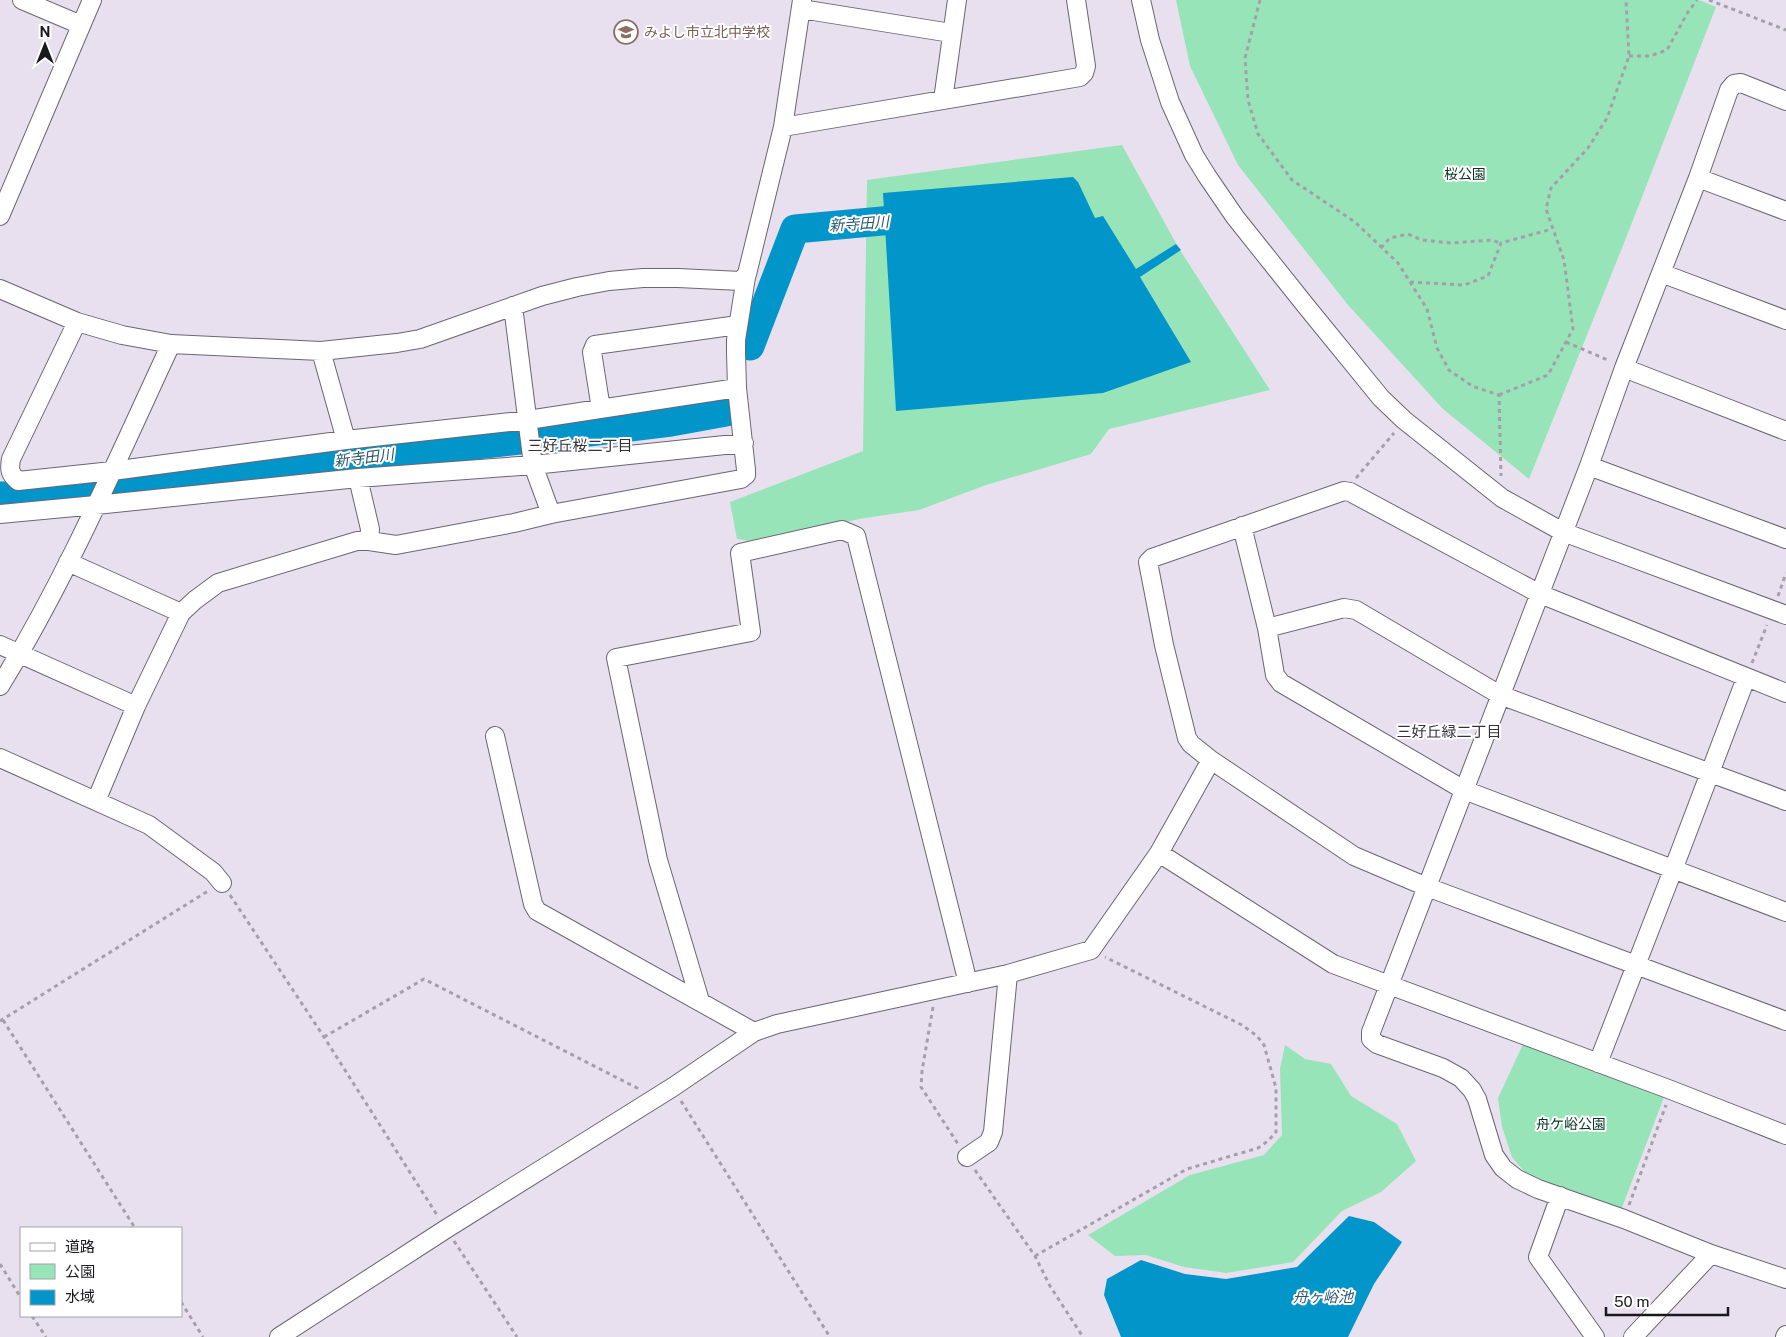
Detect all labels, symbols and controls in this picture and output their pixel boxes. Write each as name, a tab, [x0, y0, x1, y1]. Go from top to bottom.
school or university icon: みよし市立北中学校	[613, 19, 639, 45]
north arrow	[20, 20, 70, 70]
text: N	[40, 24, 50, 40]
place label: みよし市立北中学校	[644, 24, 770, 40]
park label: 桜公園	[1444, 166, 1486, 182]
water label: 新寺田川	[828, 213, 891, 234]
district label: 三好丘桜二丁目	[527, 437, 633, 454]
water label: 新寺田川	[333, 445, 397, 470]
district label: 三好丘緑二丁目	[1396, 723, 1502, 740]
park label: 舟ケ峪公園	[1536, 1116, 1606, 1132]
legend	[20, 1227, 182, 1317]
text: 道路	[65, 1238, 95, 1255]
text: 公園	[65, 1263, 95, 1280]
scale bar	[1606, 1284, 1728, 1316]
text: 水域	[65, 1288, 95, 1305]
water label: 舟ヶ峪池	[1293, 1288, 1355, 1305]
text: 50 m	[1614, 1293, 1649, 1310]

